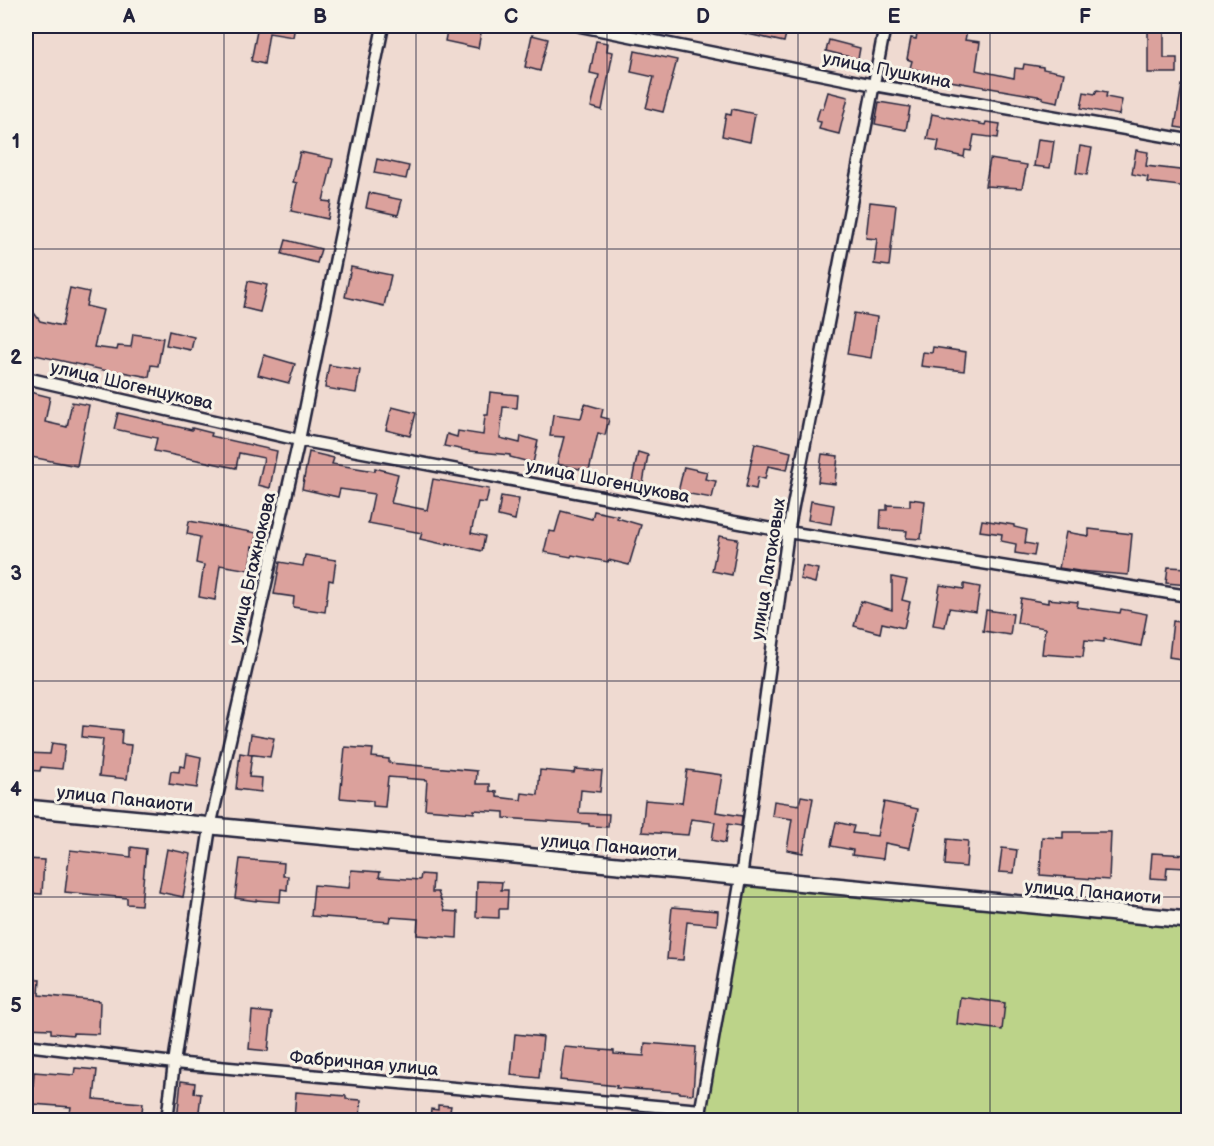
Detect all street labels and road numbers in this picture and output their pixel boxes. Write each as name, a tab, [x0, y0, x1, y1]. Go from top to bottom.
street label: улица Пушкина	[821, 48, 953, 93]
street label: улица Шогенцукова	[48, 357, 216, 415]
street label: улица Шогенцукова	[524, 455, 692, 508]
street label: улица Бгажнокова	[225, 490, 280, 646]
street label: улица Латоковых	[747, 497, 790, 642]
street label: улица Панаиоти	[56, 782, 194, 817]
street label: улица Панаиоти	[540, 830, 678, 863]
street label: улица Панаиоти	[1024, 876, 1162, 909]
street label: Фабричная улица	[289, 1047, 440, 1081]

